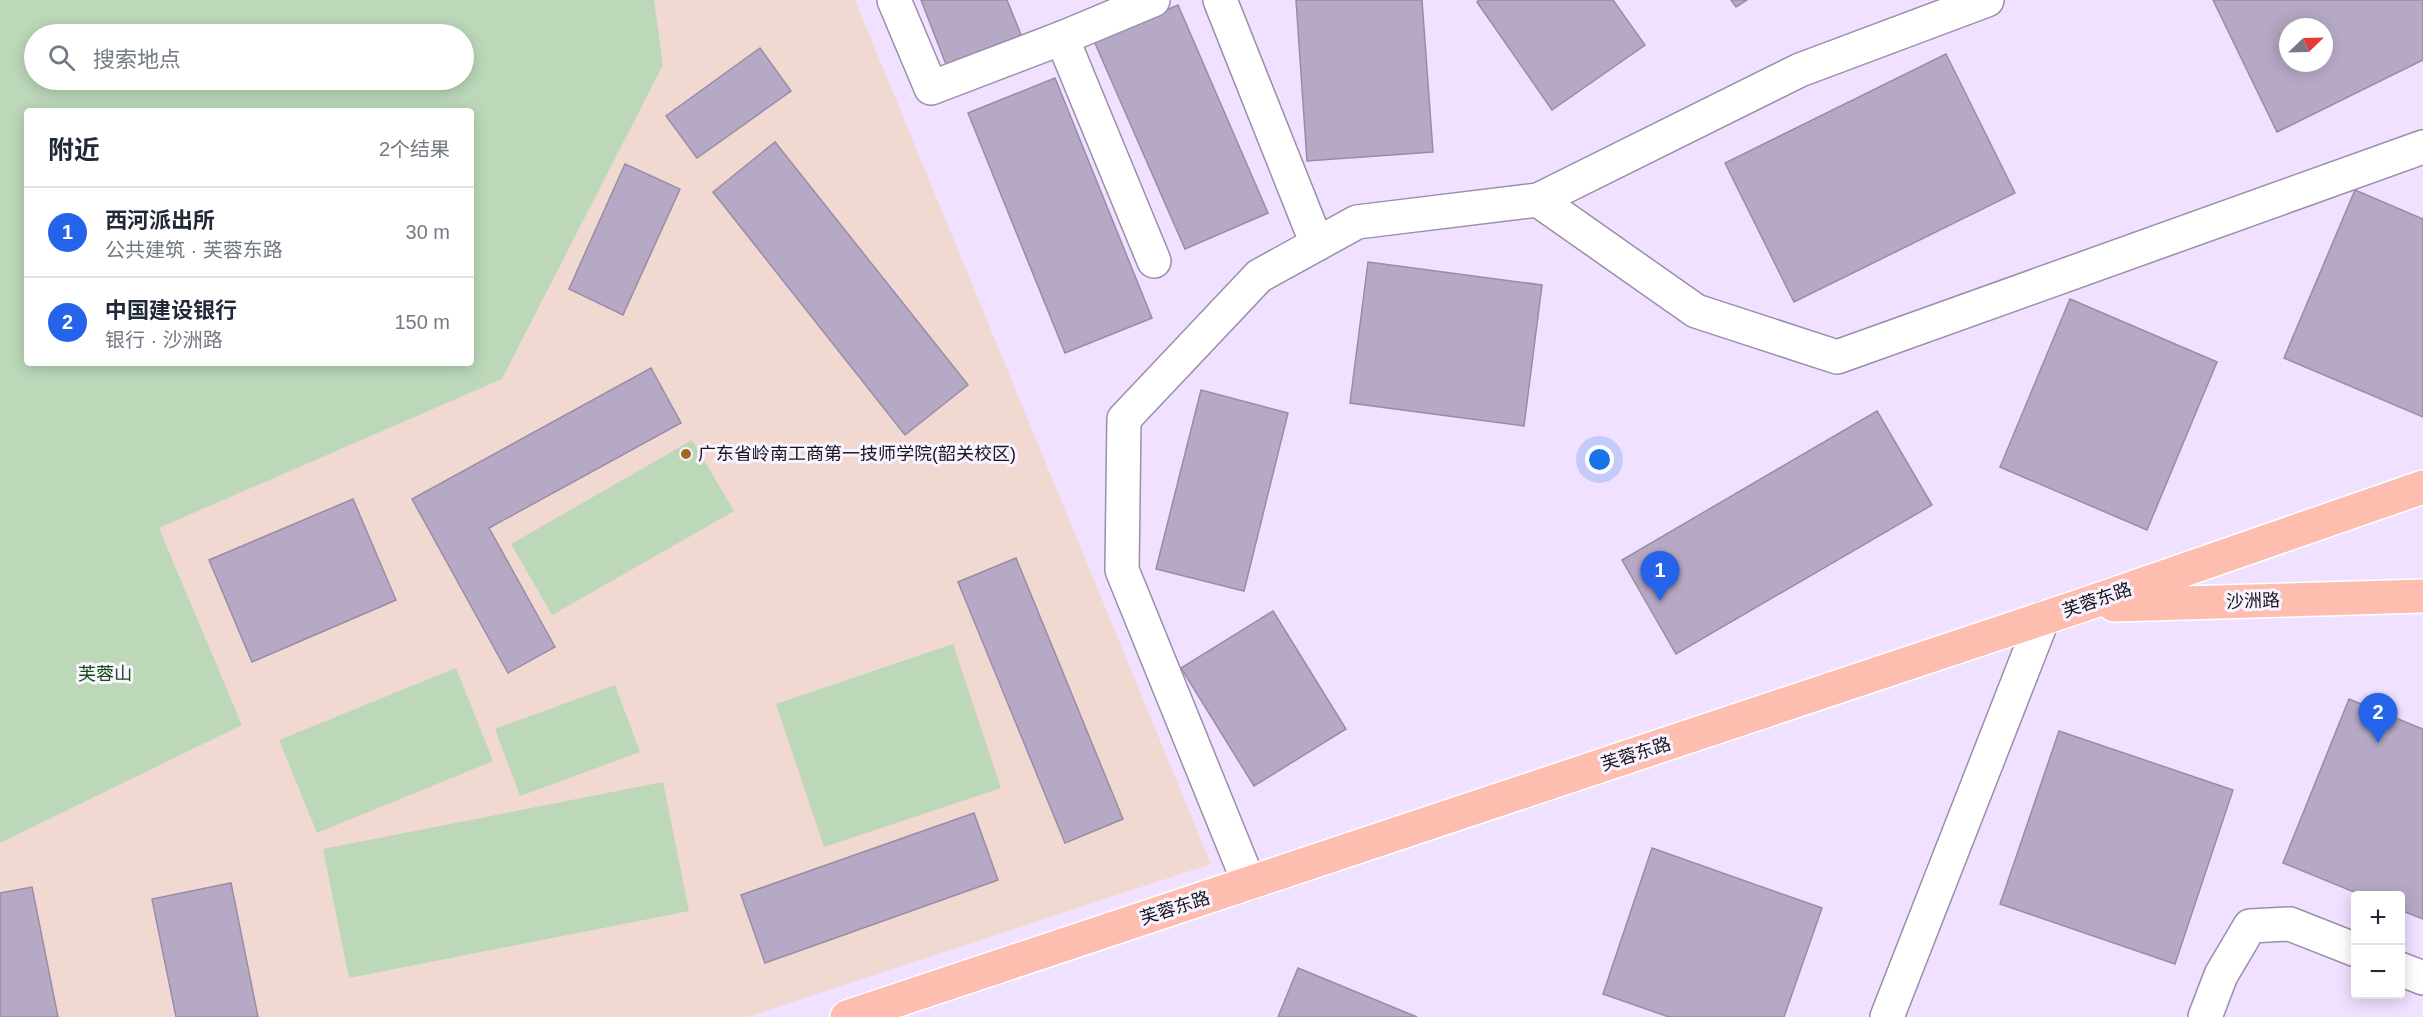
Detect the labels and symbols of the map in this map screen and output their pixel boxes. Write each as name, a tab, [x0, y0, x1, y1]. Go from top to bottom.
north arrow	[2279, 18, 2333, 72]
place label: 广东省岭南工商第一技师学院(韶关校区)	[698, 444, 1016, 464]
your location	[1585, 445, 1614, 474]
marker: 广东省岭南工商第一技师学院(韶关校区)	[679, 447, 693, 461]
pin: 1	[1640, 552, 1680, 601]
street label: 芙蓉东路	[2060, 579, 2134, 621]
street label: 沙洲路	[2226, 590, 2280, 612]
park label: 芙蓉山	[78, 664, 132, 684]
pin: 2	[2358, 694, 2398, 743]
street label: 芙蓉东路	[1599, 733, 1673, 775]
street label: 芙蓉东路	[1138, 887, 1212, 929]

